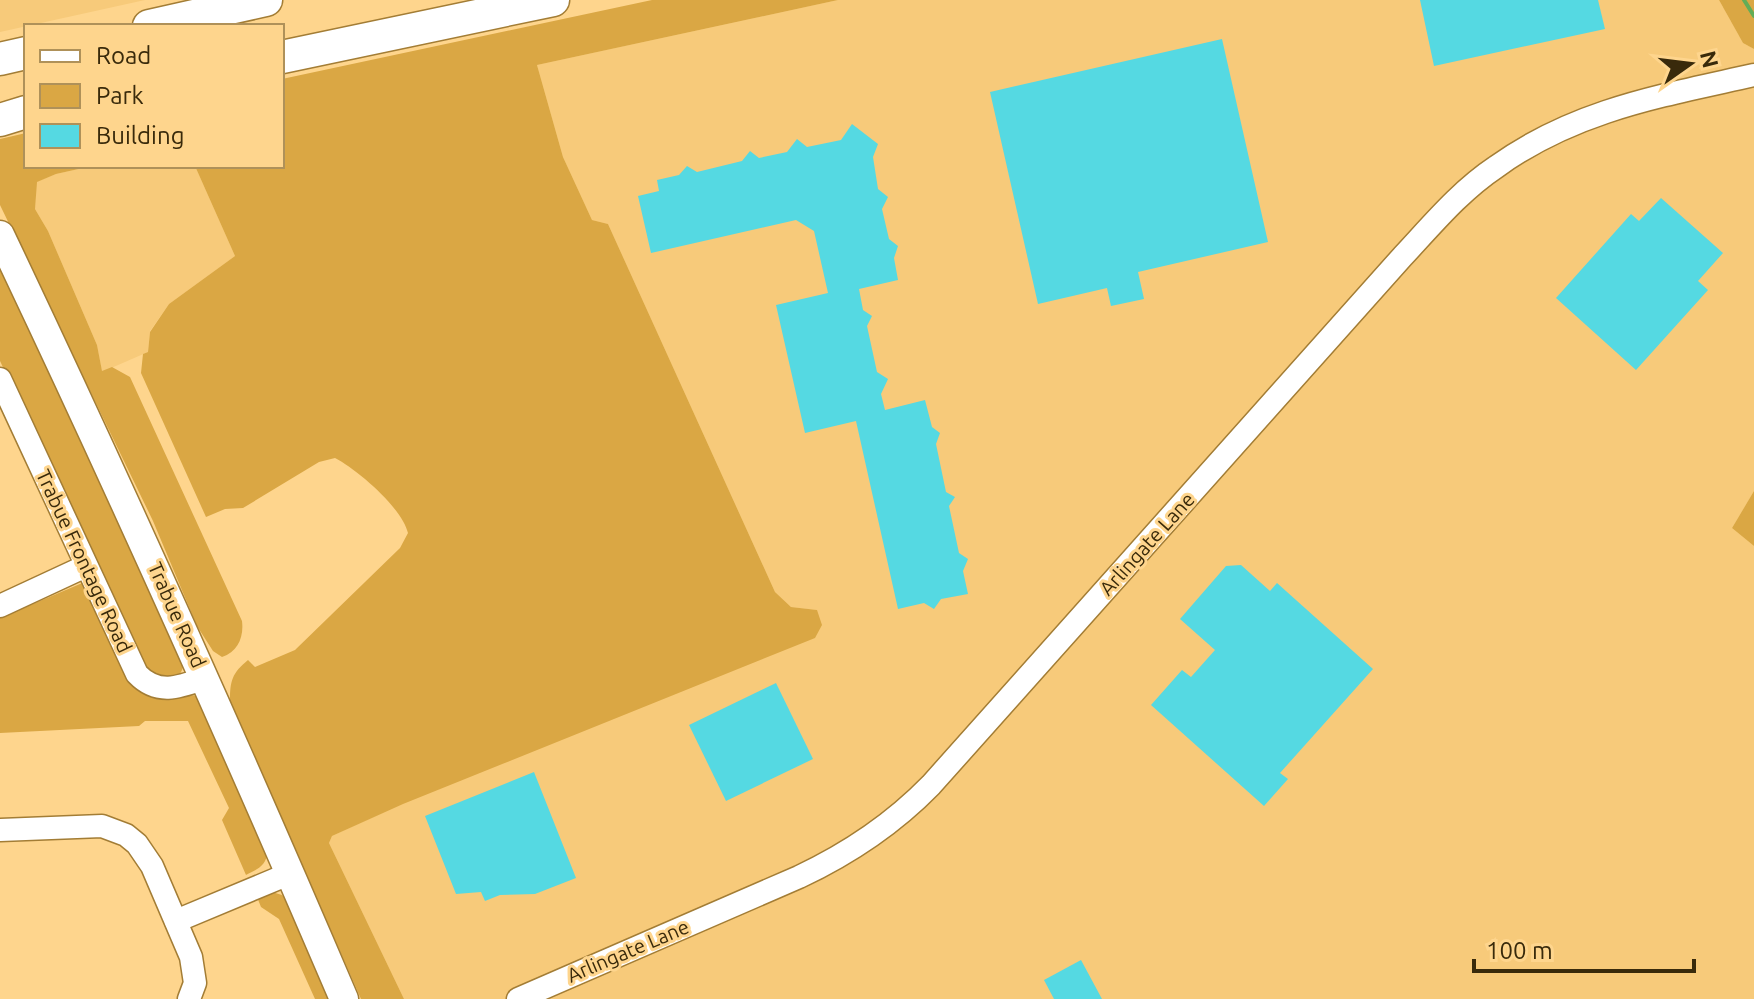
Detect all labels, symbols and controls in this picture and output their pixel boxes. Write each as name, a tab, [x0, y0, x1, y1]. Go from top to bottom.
legend	[24, 24, 284, 168]
north arrow	[1650, 24, 1730, 104]
text: Road	[96, 42, 151, 69]
text: N	[1696, 48, 1724, 70]
text: Park	[96, 82, 144, 109]
text: Building	[96, 122, 184, 149]
street label: Trabue Frontage Road	[32, 466, 137, 656]
street label: Arlingate Lane	[1094, 488, 1199, 600]
street label: Trabue Road	[144, 558, 211, 671]
street label: Arlingate Lane	[563, 915, 692, 987]
scale bar	[1474, 923, 1694, 973]
text: 100 m	[1486, 937, 1553, 964]

